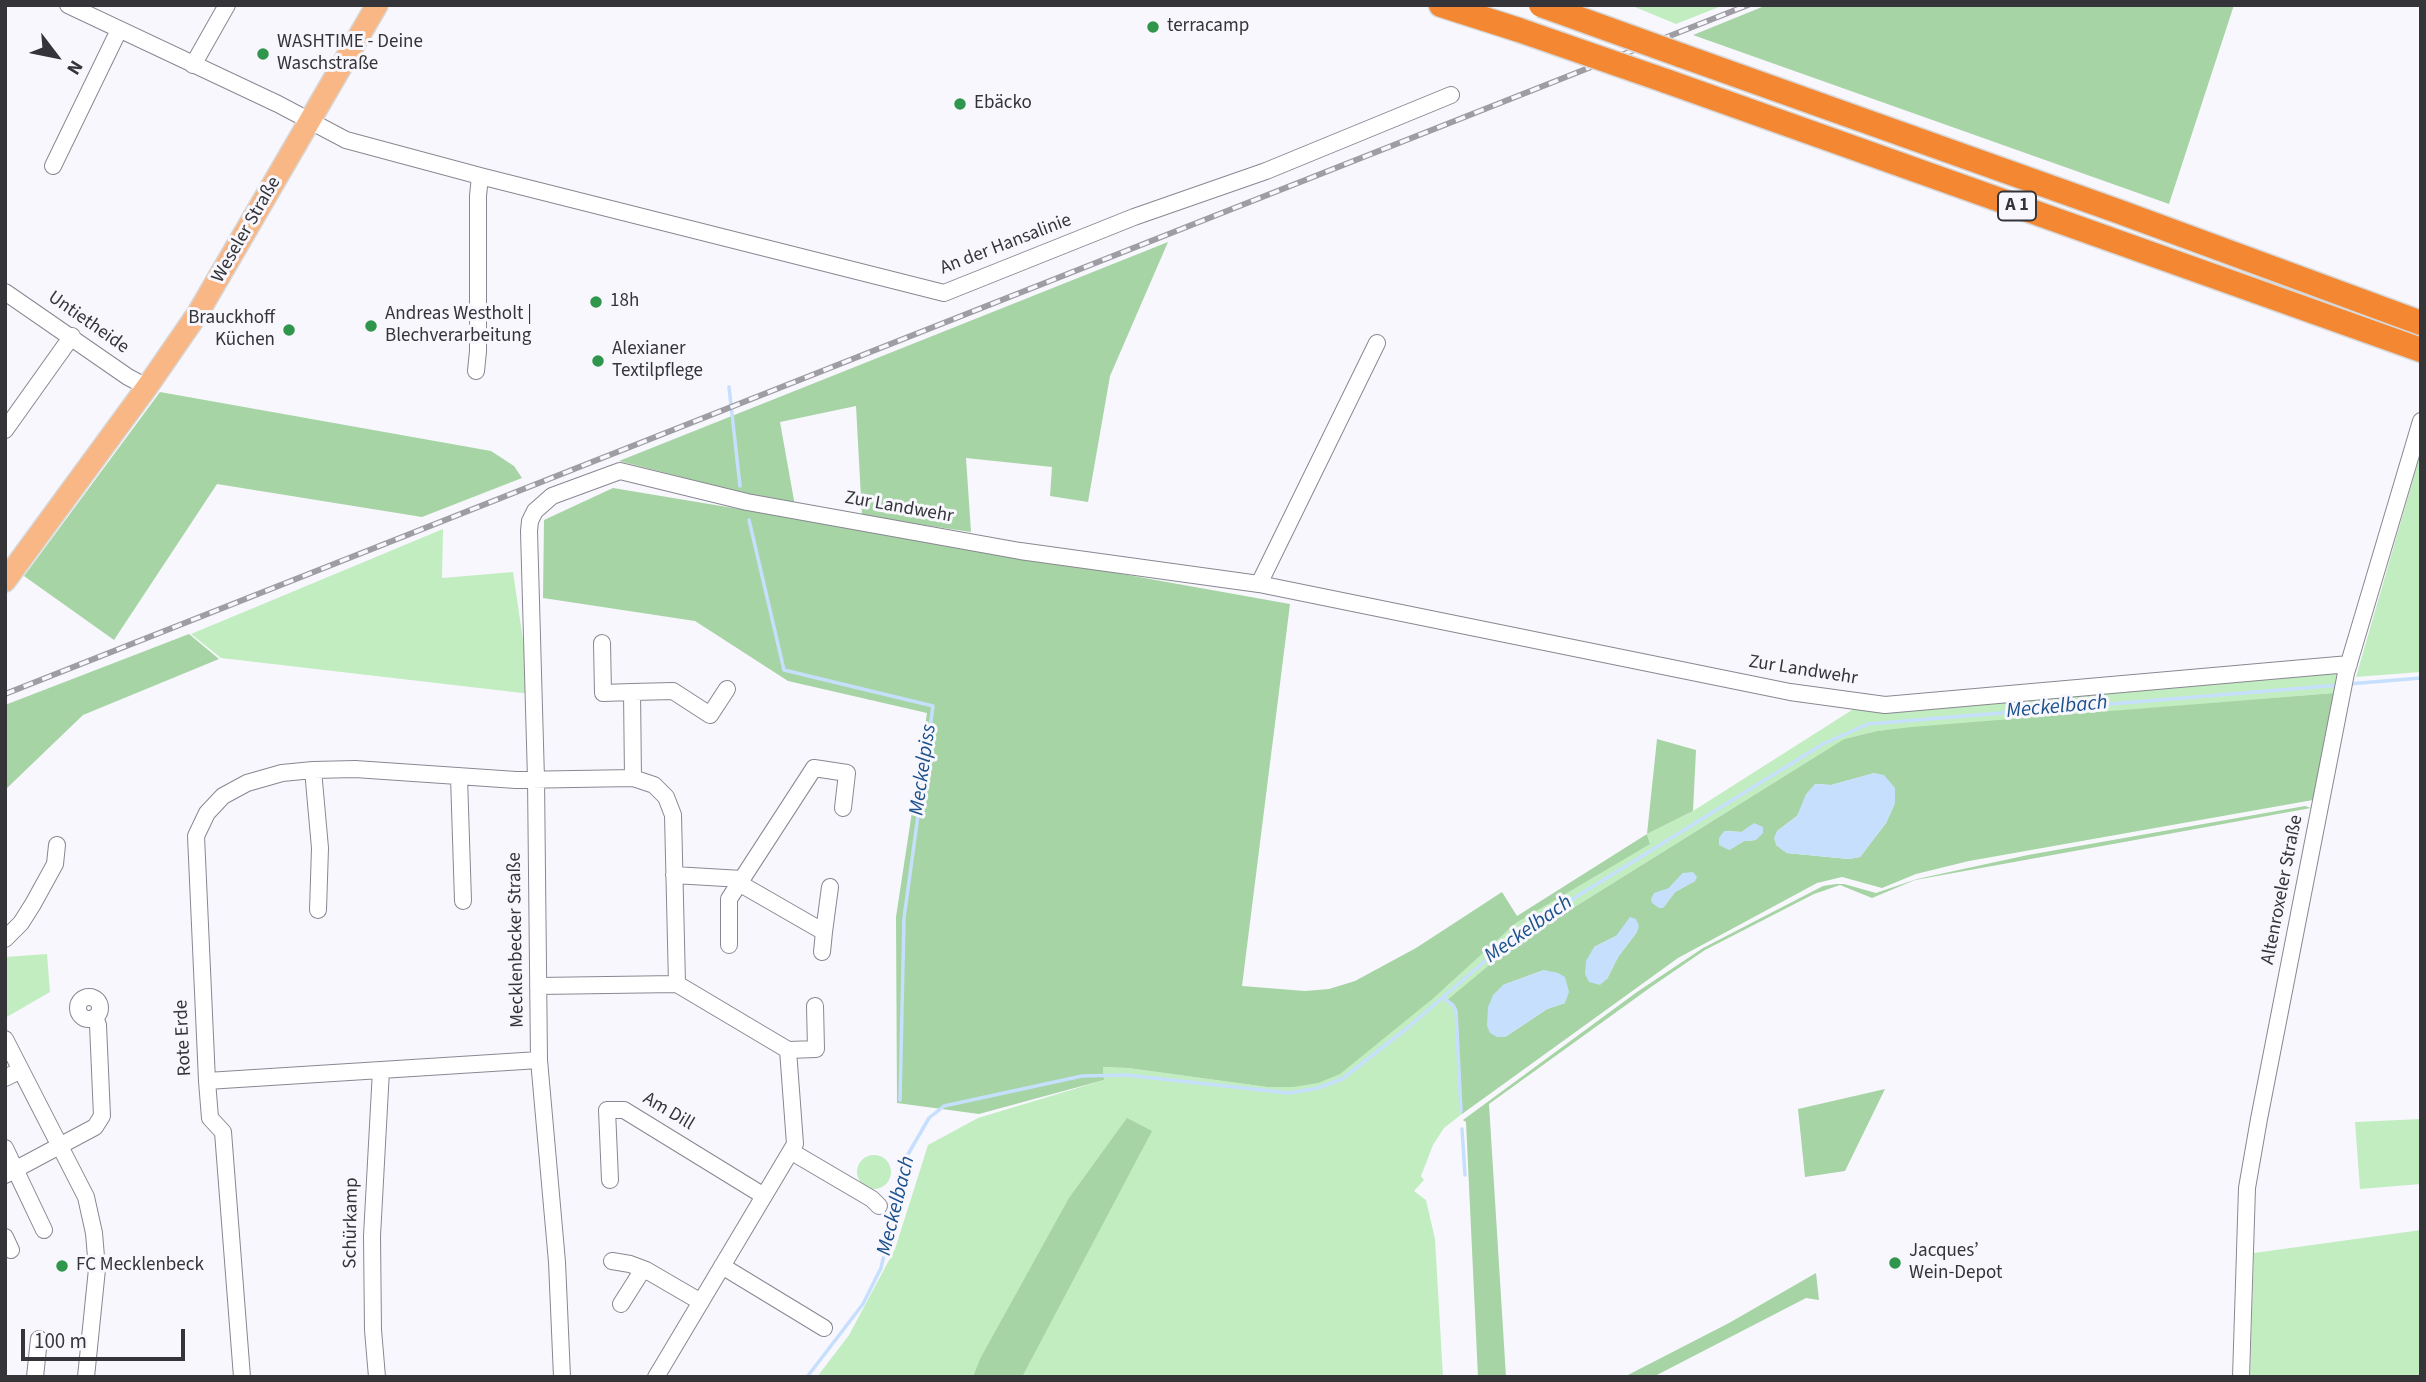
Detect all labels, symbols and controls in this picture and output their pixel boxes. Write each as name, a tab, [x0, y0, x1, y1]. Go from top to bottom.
place label: terracamp	[1167, 16, 1249, 38]
marker: terracamp	[1145, 19, 1161, 35]
north arrow	[21, 21, 91, 91]
place label: WASHTIME - Deine Waschstraße	[277, 32, 423, 76]
marker: WASHTIME - Deine Waschstraße	[255, 46, 271, 62]
text: N	[59, 55, 89, 80]
place label: Ebäcko	[974, 93, 1032, 115]
marker: Ebäcko	[952, 96, 968, 112]
street label: Weseler Straße	[207, 173, 287, 287]
road number: A 1	[1998, 191, 2036, 220]
street label: An der Hansalinie	[937, 209, 1075, 281]
street label: Untietheide	[43, 287, 133, 359]
place label: 18h	[610, 291, 639, 313]
marker: 18h	[588, 294, 604, 310]
place label: Andreas Westholt | Blechverarbeitung	[385, 304, 532, 348]
place label: Brauckhoff Küchen	[188, 308, 275, 352]
marker: Andreas Westholt | Blechverarbeitung	[363, 318, 379, 334]
marker: Brauckhoff Küchen	[281, 322, 297, 338]
place label: Alexianer Textilpflege	[612, 339, 703, 383]
marker: Alexianer Textilpflege	[590, 353, 606, 369]
street label: Zur Landwehr	[843, 487, 955, 529]
street label: Zur Landwehr	[1747, 651, 1859, 691]
water label: Meckelbach	[2005, 691, 2109, 725]
water label: Meckelpiss	[905, 723, 943, 817]
street label: Altenroxeler Straße	[2257, 813, 2309, 967]
street label: Mecklenbecker Straße	[504, 852, 530, 1028]
water label: Meckelbach	[1480, 891, 1578, 969]
street label: Rote Erde	[171, 999, 197, 1077]
street label: Am Dill	[638, 1088, 698, 1136]
water label: Meckelbach	[872, 1154, 922, 1258]
street label: Schürkamp	[340, 1177, 364, 1269]
place label: Jacques’ Wein-Depot	[1909, 1241, 2002, 1285]
place label: FC Mecklenbeck	[76, 1255, 204, 1277]
marker: Jacques’ Wein-Depot	[1887, 1255, 1903, 1271]
marker: FC Mecklenbeck	[54, 1258, 70, 1274]
scale bar	[24, 1316, 189, 1360]
text: 100 m	[34, 1326, 87, 1356]

